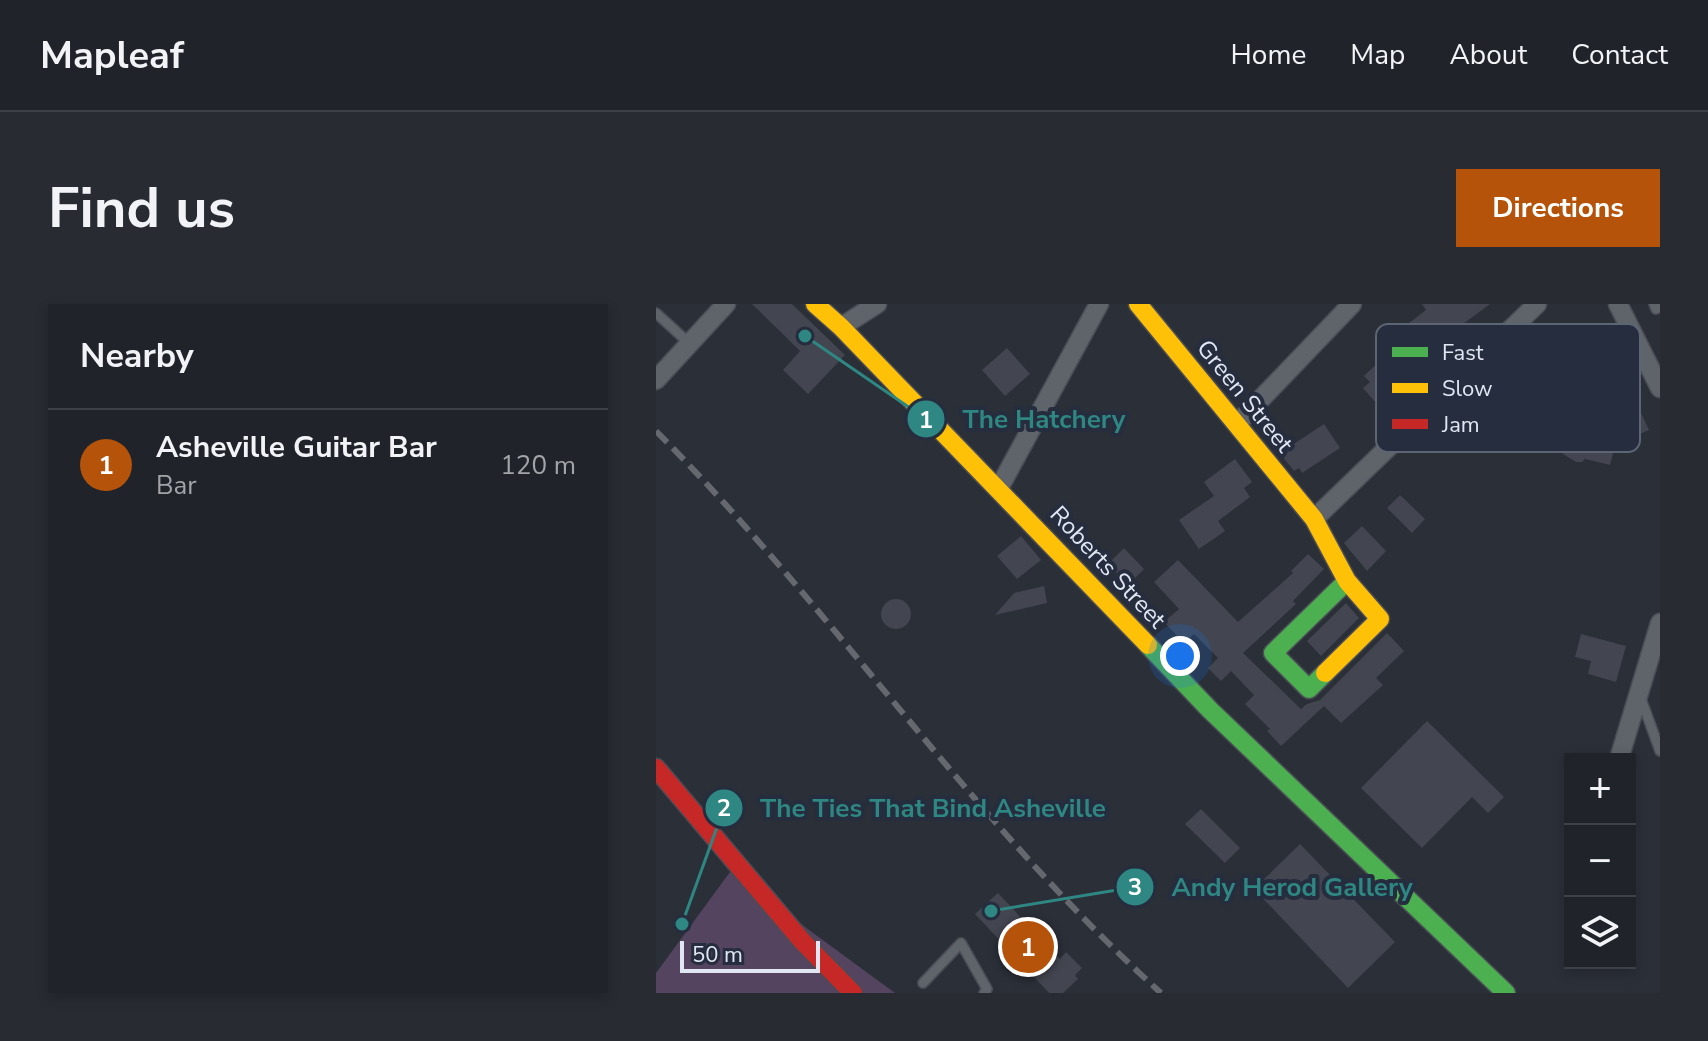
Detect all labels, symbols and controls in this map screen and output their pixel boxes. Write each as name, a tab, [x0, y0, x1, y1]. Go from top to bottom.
text: Mapleaf	[40, 30, 184, 81]
text: Home	[1231, 36, 1306, 74]
text: Map	[1350, 36, 1405, 74]
text: About	[1449, 36, 1527, 74]
text: Contact	[1571, 36, 1668, 74]
button: Directions	[1456, 169, 1660, 247]
text: Find us	[48, 170, 235, 247]
legend	[1376, 324, 1640, 452]
text: Nearby	[80, 333, 194, 379]
street label: Green Street	[1190, 333, 1301, 460]
text: Fast	[1442, 338, 1484, 368]
text: Slow	[1442, 374, 1493, 404]
callout: The Hatchery	[906, 394, 1141, 444]
text: The Hatchery	[963, 402, 1126, 437]
text: 1	[919, 404, 933, 436]
text: Jam	[1441, 410, 1480, 440]
text: Asheville Guitar Bar	[156, 427, 437, 468]
text: 1	[98, 448, 114, 483]
text: 120 m	[500, 448, 576, 483]
text: Bar	[156, 468, 197, 503]
street label: Roberts Street	[1043, 499, 1174, 636]
your location	[1160, 636, 1200, 676]
map controls	[1564, 753, 1636, 969]
button: +	[1564, 753, 1636, 825]
callout: The Ties That Bind Asheville	[704, 783, 1122, 833]
text: The Ties That Bind Asheville	[760, 791, 1106, 826]
text: 2	[717, 792, 731, 824]
button: −	[1564, 825, 1636, 897]
callout: Andy Herod Gallery	[1115, 862, 1429, 912]
text: Andy Herod Gallery	[1171, 870, 1413, 905]
text: 3	[1128, 871, 1142, 903]
button: layers	[1564, 897, 1636, 969]
pin: 1	[1002, 917, 1054, 977]
scale bar	[680, 937, 820, 973]
text: 50 m	[692, 940, 743, 970]

